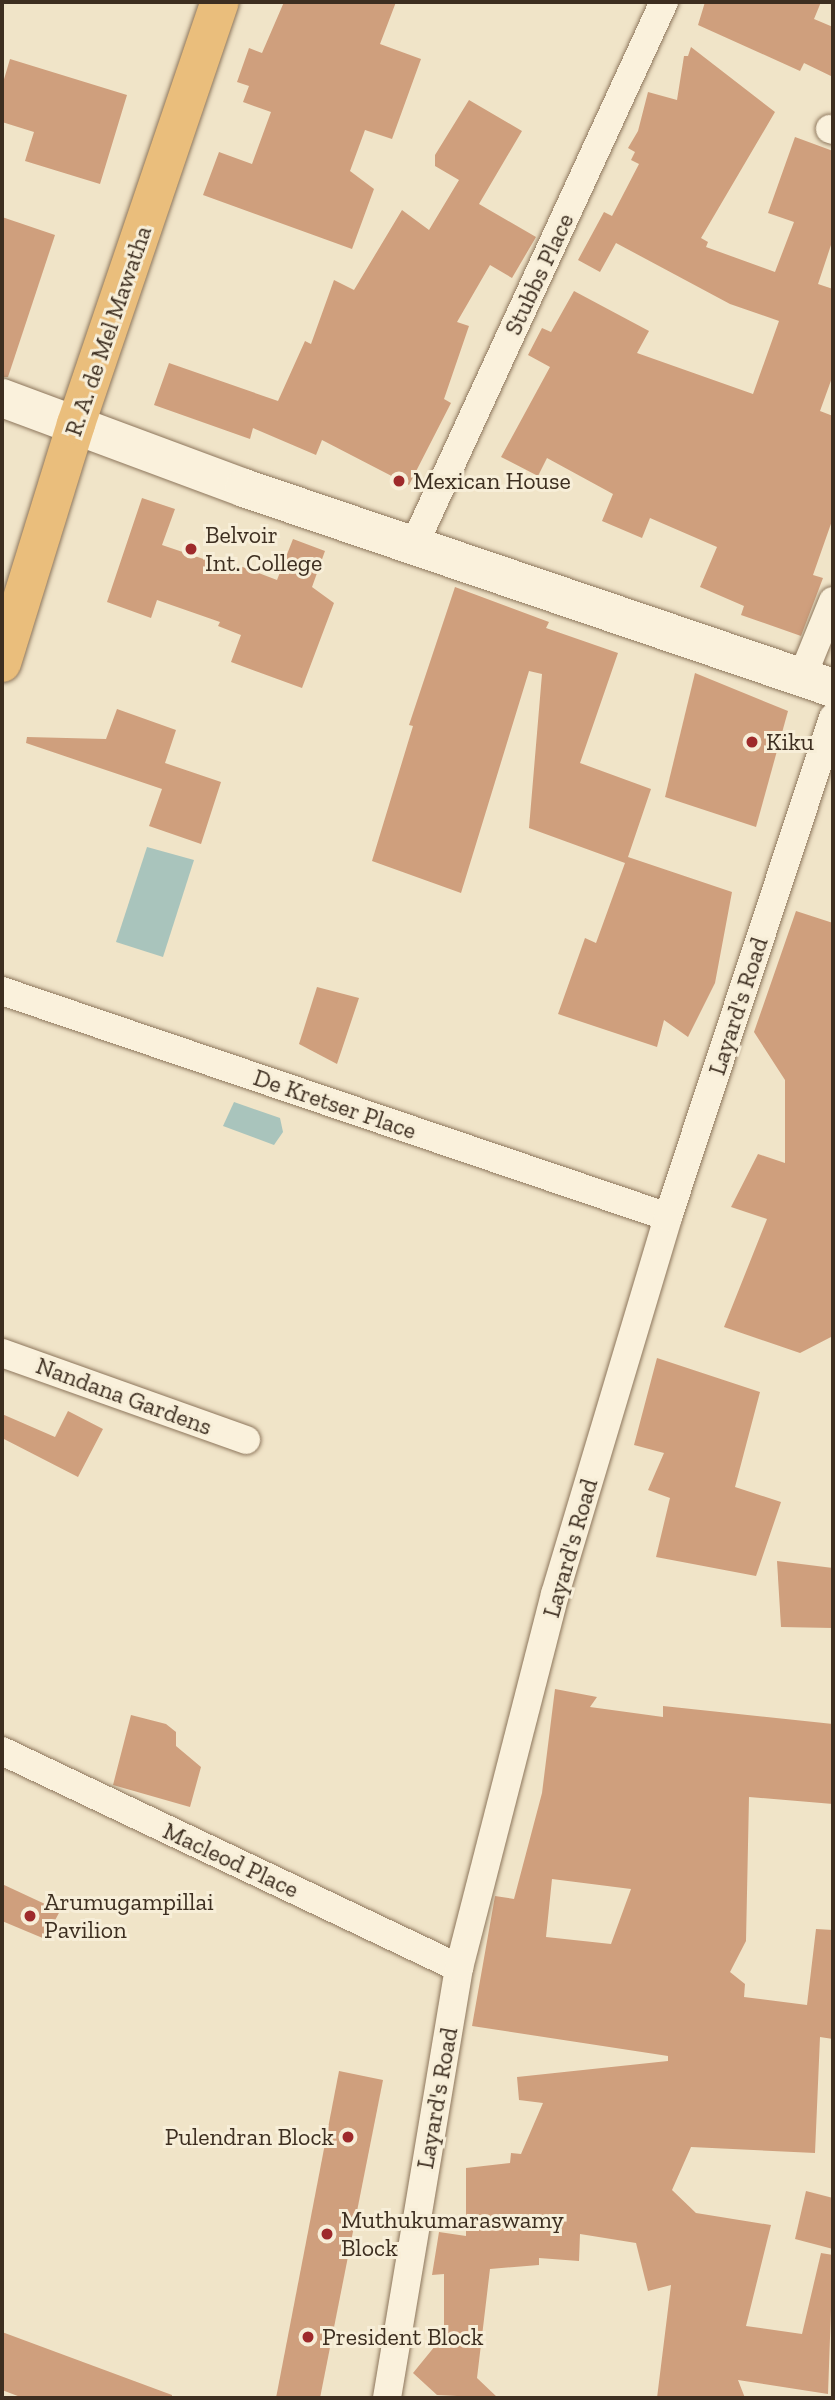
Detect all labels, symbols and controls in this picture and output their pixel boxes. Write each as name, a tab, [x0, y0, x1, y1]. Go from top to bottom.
street label: Stubbs Place	[498, 209, 580, 339]
street label: R. A. de Mel Mawatha	[58, 222, 158, 440]
place label: Mexican House	[413, 467, 571, 495]
marker: Mexican House	[391, 473, 407, 489]
place label: Belvoir Int. College	[205, 521, 322, 577]
marker: Belvoir Int. College	[183, 541, 199, 557]
place label: Kiku	[766, 728, 814, 756]
marker: Kiku	[744, 734, 760, 750]
street label: Layard's Road	[702, 933, 774, 1079]
street label: De Kretser Place	[250, 1063, 420, 1145]
street label: Nandana Gardens	[32, 1351, 216, 1441]
street label: Layard's Road	[536, 1475, 604, 1621]
street label: Macleod Place	[159, 1816, 303, 1904]
place label: Arumugampillai Pavilion	[44, 1888, 214, 1944]
marker: Arumugampillai Pavilion	[22, 1908, 38, 1924]
street label: Layard's Road	[410, 2025, 464, 2171]
place label: Pulendran Block	[165, 2123, 334, 2151]
marker: Pulendran Block	[340, 2129, 356, 2145]
place label: Muthukumaraswamy Block	[341, 2206, 564, 2262]
marker: Muthukumaraswamy Block	[319, 2226, 335, 2242]
place label: President Block	[322, 2323, 484, 2351]
marker: President Block	[300, 2329, 316, 2345]

